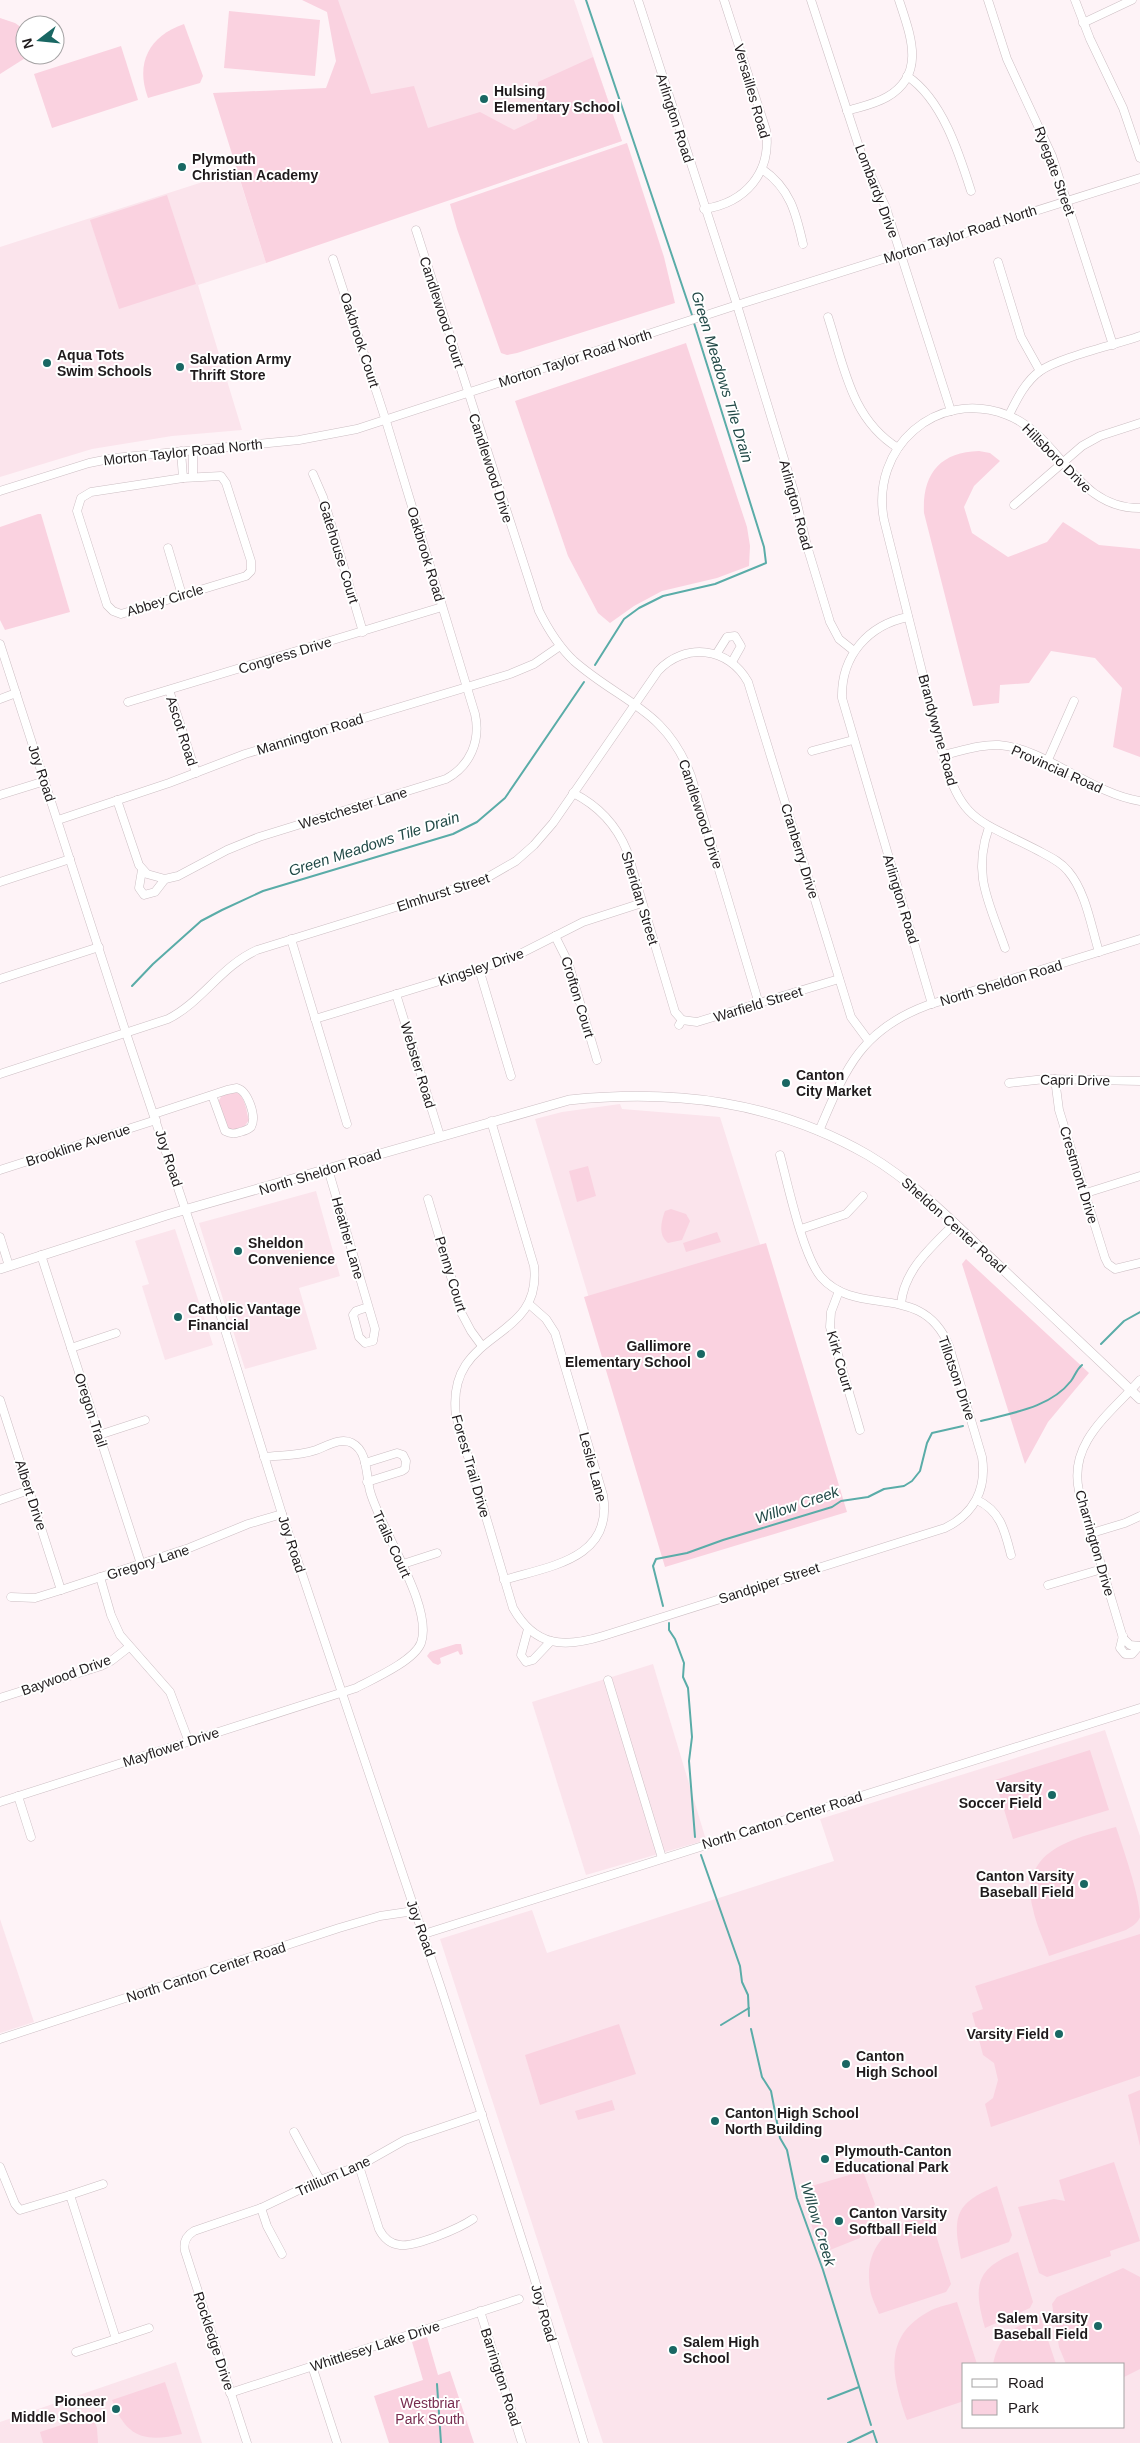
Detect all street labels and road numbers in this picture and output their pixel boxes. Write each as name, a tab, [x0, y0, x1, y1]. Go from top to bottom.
street label: Versailles Road	[731, 42, 773, 140]
street label: Arlington Road	[653, 71, 697, 165]
street label: Ryegate Street	[1032, 124, 1079, 218]
street label: Lombardy Drive	[852, 142, 902, 240]
street label: Morton Taylor Road North	[881, 202, 1039, 266]
street label: Candlewood Court	[416, 254, 468, 370]
street label: Oakbrook Court	[337, 291, 383, 390]
street label: Morton Taylor Road North	[496, 326, 654, 390]
street label: Candlewood Drive	[466, 411, 516, 525]
street label: Hillsboro Drive	[1019, 420, 1095, 496]
street label: Morton Taylor Road North	[103, 436, 263, 468]
street label: Arlington Road	[776, 458, 816, 552]
street label: Gatehouse Court	[316, 499, 362, 605]
street label: Oakbrook Road	[404, 505, 448, 603]
street label: Abbey Circle	[125, 581, 205, 619]
street label: Congress Drive	[237, 633, 334, 677]
street label: Brandywyne Road	[915, 673, 961, 787]
street label: Ascot Road	[163, 694, 201, 768]
street label: Mannington Road	[255, 710, 365, 758]
street label: Joy Road	[25, 742, 59, 804]
street label: Provincial Road	[1009, 742, 1105, 796]
street label: Candlewood Drive	[676, 757, 726, 871]
street label: Westchester Lane	[297, 784, 409, 832]
street label: Cranberry Drive	[778, 801, 822, 901]
street label: Sheridan Street	[618, 849, 662, 947]
street label: Arlington Road	[880, 852, 922, 946]
street label: Elmhurst Street	[395, 869, 491, 915]
street label: Kingsley Drive	[436, 945, 526, 989]
street label: Crofton Court	[558, 954, 598, 1040]
street label: North Sheldon Road	[938, 957, 1064, 1009]
street label: Warfield Street	[712, 983, 804, 1025]
street label: Webster Road	[397, 1020, 439, 1110]
street label: Capri Drive	[1040, 1071, 1110, 1089]
street label: Brookline Avenue	[24, 1121, 132, 1169]
street label: Crestmont Drive	[1057, 1124, 1101, 1226]
street label: Joy Road	[152, 1127, 186, 1189]
street label: North Sheldon Road	[257, 1146, 383, 1198]
street label: Sheldon Center Road	[899, 1174, 1009, 1276]
street label: Heather Lane	[329, 1195, 367, 1281]
street label: Penny Court	[432, 1234, 470, 1314]
street label: Kirk Court	[824, 1329, 856, 1393]
street label: Tillotson Drive	[935, 1334, 979, 1422]
street label: Oregon Trail	[71, 1371, 111, 1449]
street label: Forest Trail Drive	[449, 1413, 493, 1520]
street label: Leslie Lane	[576, 1430, 610, 1504]
street label: Albert Drive	[12, 1458, 50, 1532]
street label: Charrington Drive	[1072, 1488, 1118, 1598]
street label: Trails Court	[370, 1508, 414, 1580]
street label: Joy Road	[275, 1513, 309, 1575]
street label: Gregory Lane	[105, 1541, 191, 1583]
street label: Sandpiper Street	[717, 1559, 822, 1607]
street label: Baywood Drive	[19, 1651, 113, 1699]
street label: Mayflower Drive	[121, 1724, 221, 1770]
street label: North Canton Center Road	[700, 1788, 864, 1852]
street label: Joy Road	[403, 1897, 439, 1959]
street label: North Canton Center Road	[124, 1939, 288, 2005]
street label: Trillium Lane	[293, 2152, 373, 2200]
street label: Joy Road	[528, 2282, 560, 2344]
street label: Rockledge Drive	[191, 2290, 238, 2393]
street label: Whittlesey Lake Drive	[308, 2317, 442, 2375]
street label: Barrington Road	[478, 2326, 524, 2428]

